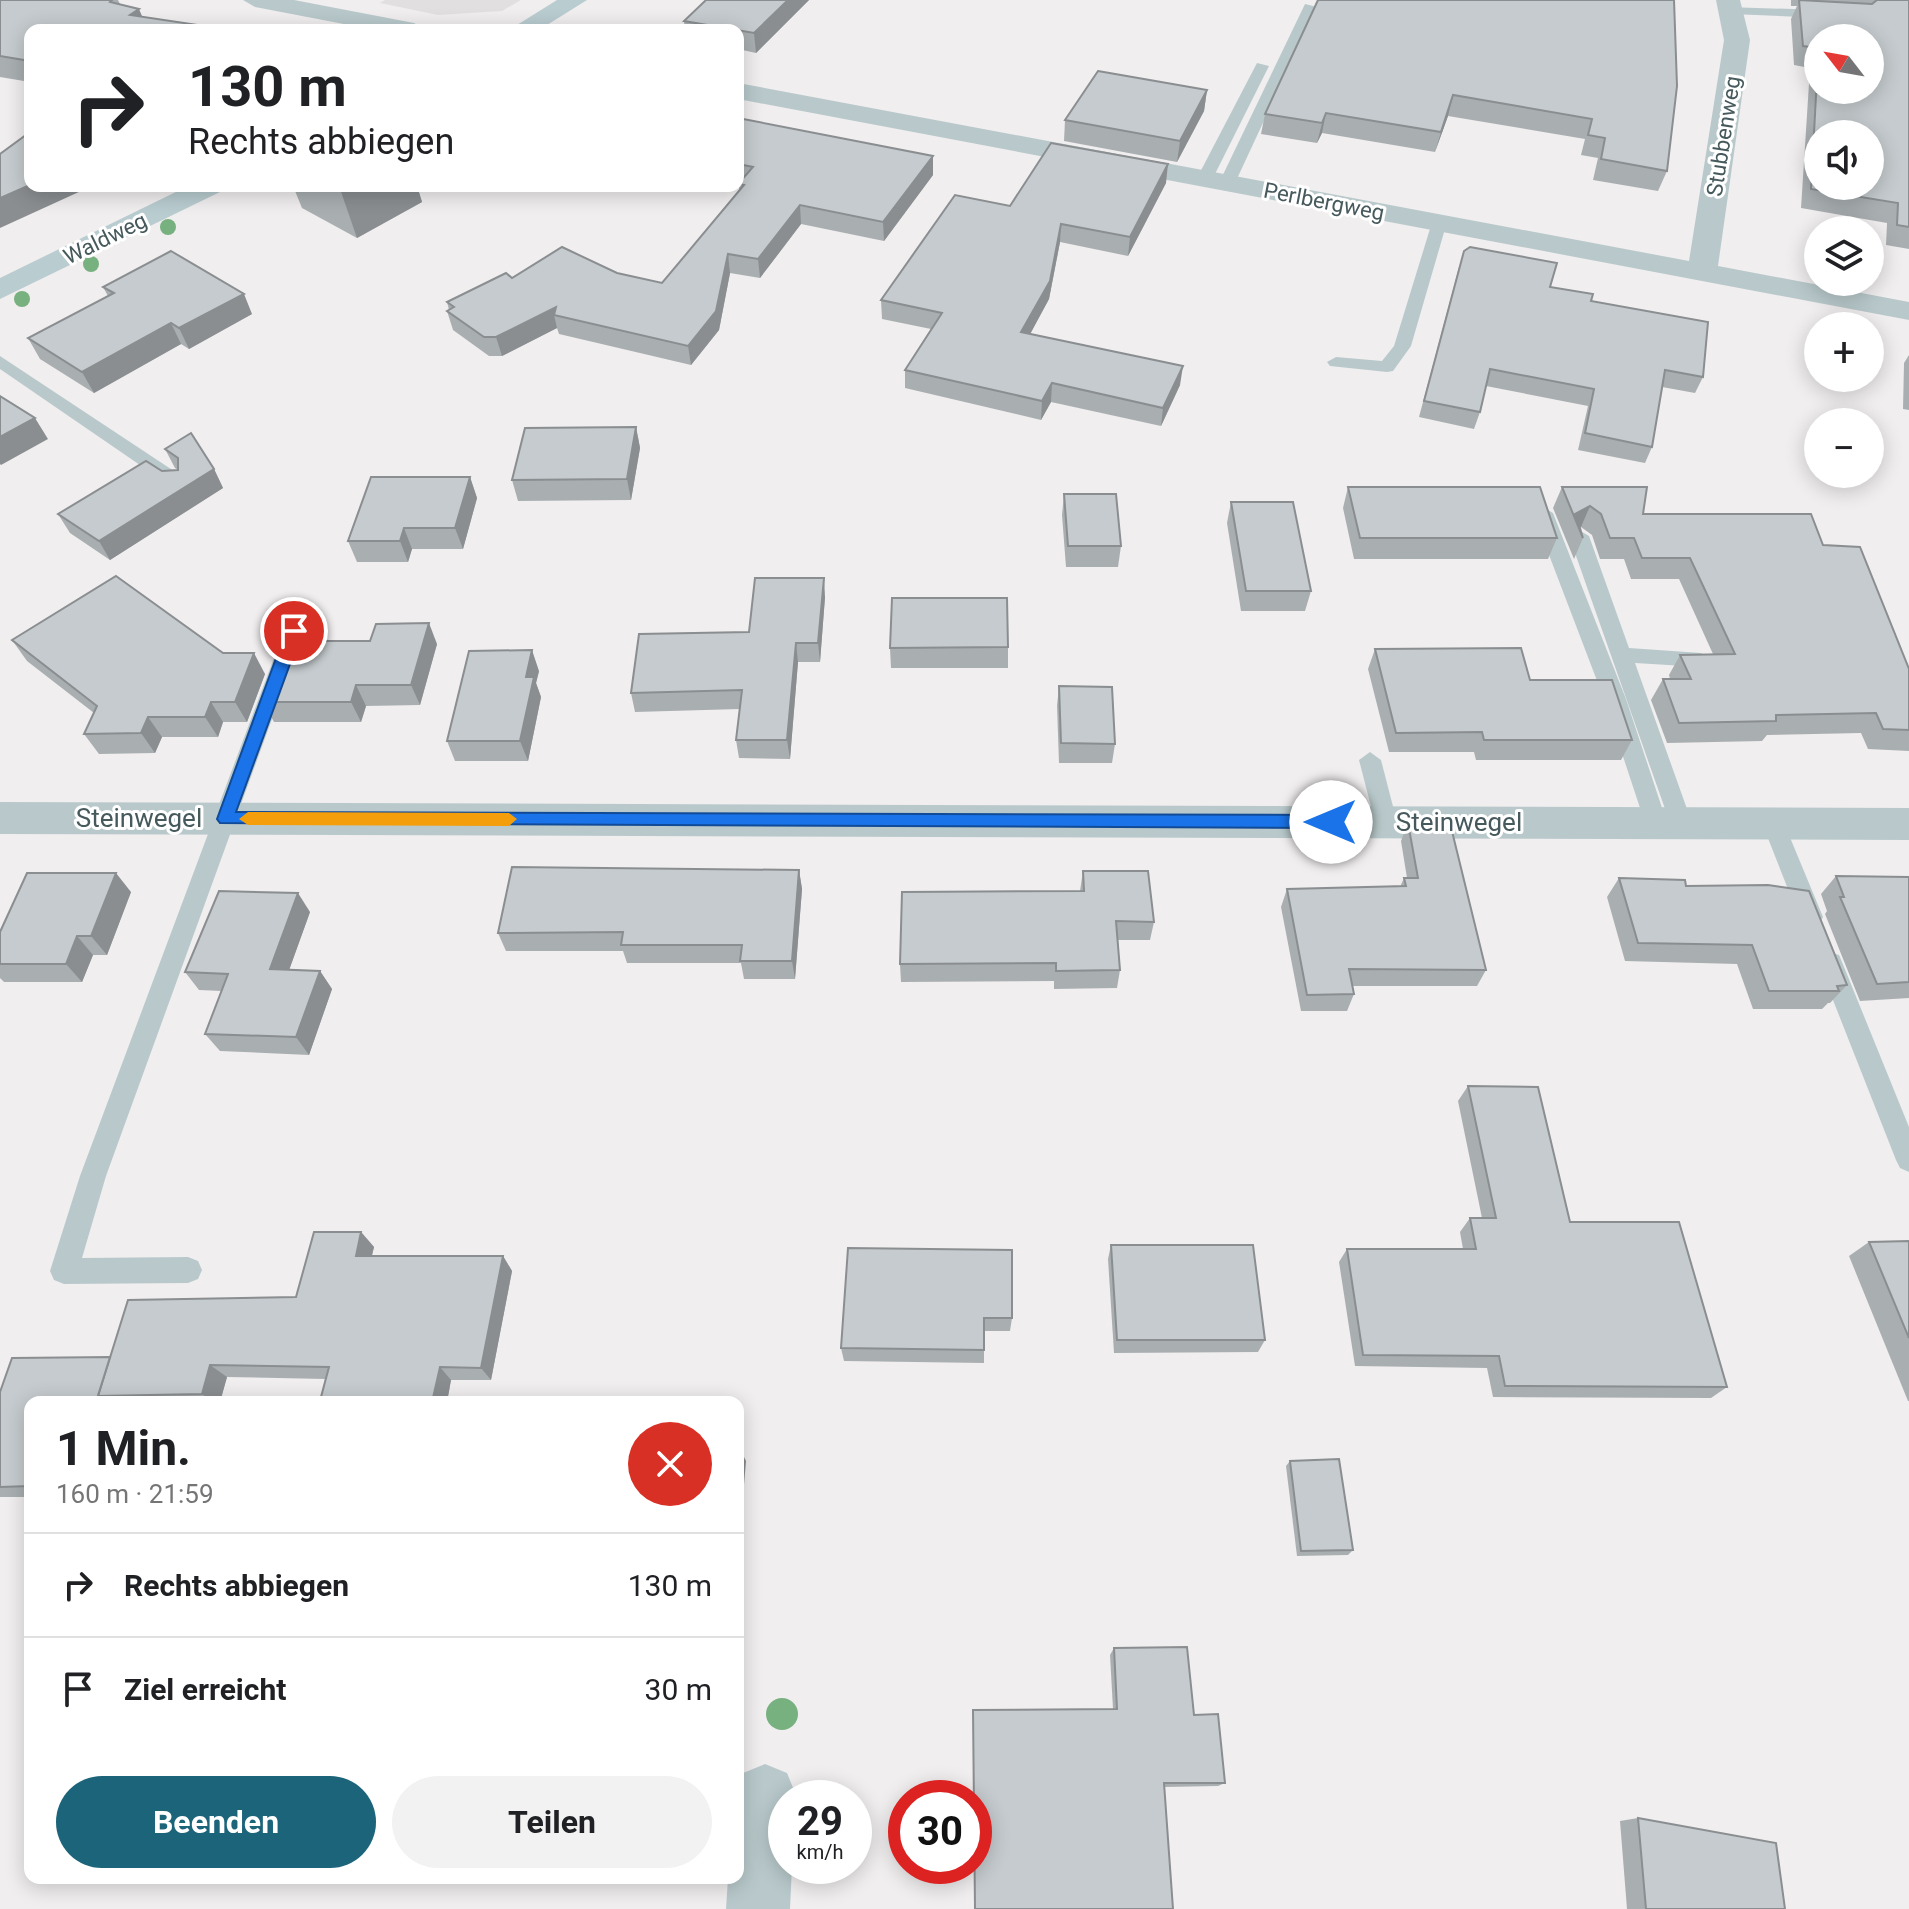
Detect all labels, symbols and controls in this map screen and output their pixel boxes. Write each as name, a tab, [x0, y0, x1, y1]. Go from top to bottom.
north arrow	[1804, 24, 1884, 104]
map controls	[1804, 24, 1884, 488]
text: 130 m	[188, 54, 347, 120]
icon: right	[56, 56, 160, 160]
street label: Stubbenweg	[1702, 74, 1745, 198]
button: sound	[1804, 120, 1884, 200]
text: Rechts abbiegen	[188, 121, 454, 163]
street label: Perlbergweg	[1261, 178, 1386, 225]
street label: Waldweg	[60, 208, 151, 269]
button: layers	[1804, 216, 1884, 296]
button: +	[1804, 312, 1884, 392]
button: −	[1804, 408, 1884, 488]
pin	[260, 597, 328, 665]
icon: arrive	[272, 609, 316, 653]
position arrow	[1289, 780, 1373, 864]
street label: Steinwegel	[76, 803, 202, 833]
street label: Steinwegel	[1396, 807, 1522, 837]
text: 1 Min.	[56, 1420, 191, 1477]
button: close	[628, 1422, 712, 1506]
text: 160 m · 21:59	[56, 1479, 214, 1509]
icon: right	[56, 1563, 100, 1607]
text: Rechts abbiegen	[124, 1568, 349, 1603]
text: 130 m	[628, 1568, 712, 1603]
icon: arrive	[56, 1667, 100, 1711]
text: Ziel erreicht	[124, 1672, 286, 1707]
text: 30 m	[645, 1672, 712, 1707]
button: Beenden	[56, 1776, 376, 1868]
button: Teilen	[392, 1776, 712, 1868]
speed limit sign: 30	[888, 1780, 992, 1884]
text: 29	[797, 1798, 843, 1845]
text: km/h	[797, 1840, 843, 1864]

